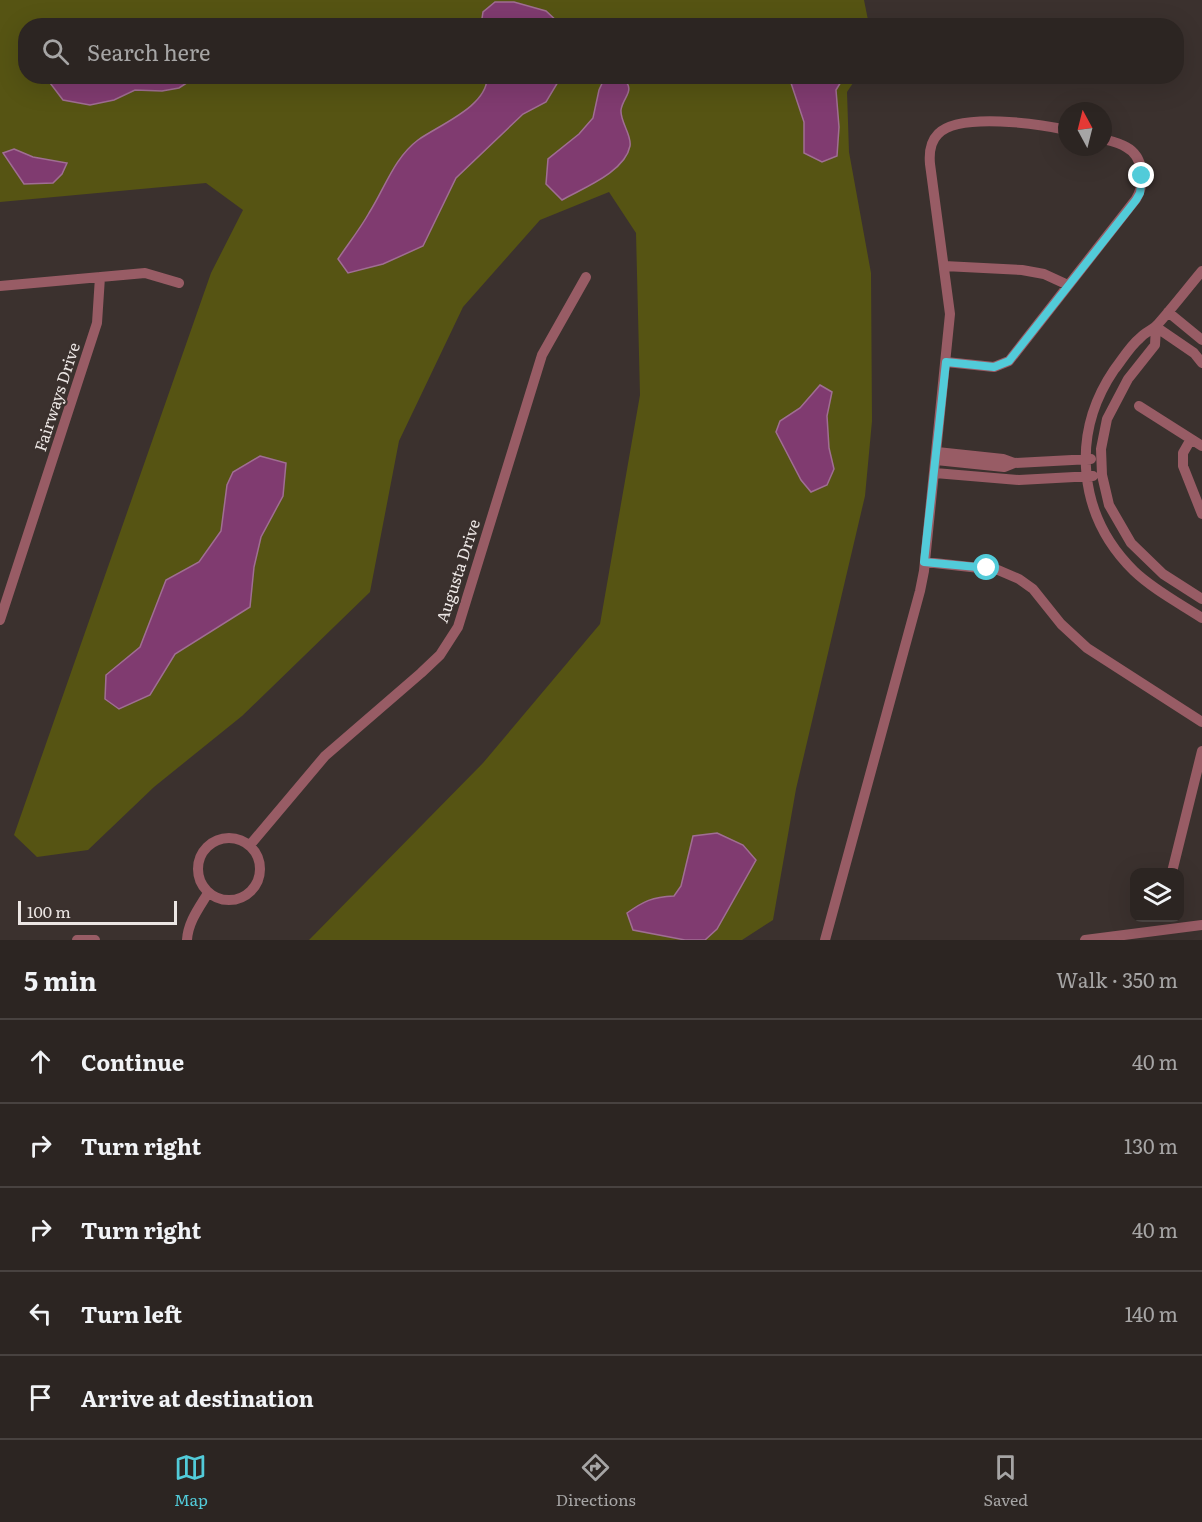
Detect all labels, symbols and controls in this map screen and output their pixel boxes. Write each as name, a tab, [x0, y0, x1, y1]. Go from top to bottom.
search box	[18, 18, 1184, 84]
icon: search	[39, 35, 72, 68]
text: Search here	[87, 35, 210, 68]
north arrow	[1058, 102, 1112, 156]
route end	[1128, 162, 1154, 188]
street label: Fairways Drive	[27, 339, 85, 454]
street label: Augusta Drive	[429, 516, 485, 626]
route start	[973, 554, 999, 580]
map controls	[1130, 868, 1184, 922]
button: layers	[1130, 868, 1184, 922]
scale bar	[18, 898, 177, 926]
text: 100 m	[27, 899, 71, 923]
text: 5 min	[24, 960, 97, 999]
text: Walk · 350 m	[1056, 964, 1178, 994]
icon: ahead	[24, 1045, 57, 1078]
text: Continue	[81, 1045, 184, 1078]
text: 40 m	[1132, 1046, 1178, 1076]
icon: right	[24, 1129, 57, 1162]
text: Turn right	[81, 1129, 201, 1162]
text: 130 m	[1124, 1130, 1178, 1160]
icon: right	[24, 1213, 57, 1246]
text: Turn right	[81, 1213, 201, 1246]
text: 40 m	[1132, 1214, 1178, 1244]
icon: left	[24, 1297, 57, 1330]
text: Turn left	[81, 1297, 182, 1330]
text: 140 m	[1125, 1298, 1178, 1328]
icon: arrive	[24, 1381, 57, 1414]
text: Arrive at destination	[81, 1381, 314, 1414]
tab: Map	[174, 1451, 208, 1511]
tab: Directions	[556, 1451, 636, 1511]
tab: Saved	[984, 1451, 1028, 1511]

